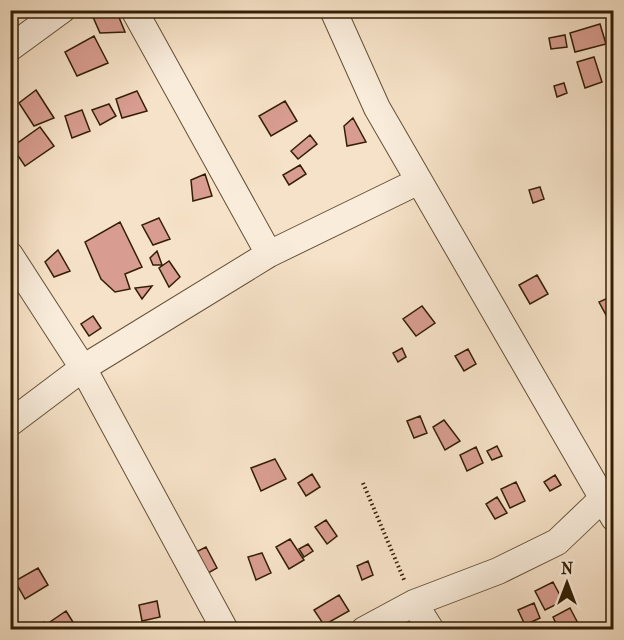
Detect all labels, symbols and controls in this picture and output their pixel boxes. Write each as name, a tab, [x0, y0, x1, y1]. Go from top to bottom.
north arrow	[537, 553, 597, 613]
text: N	[561, 559, 574, 578]

